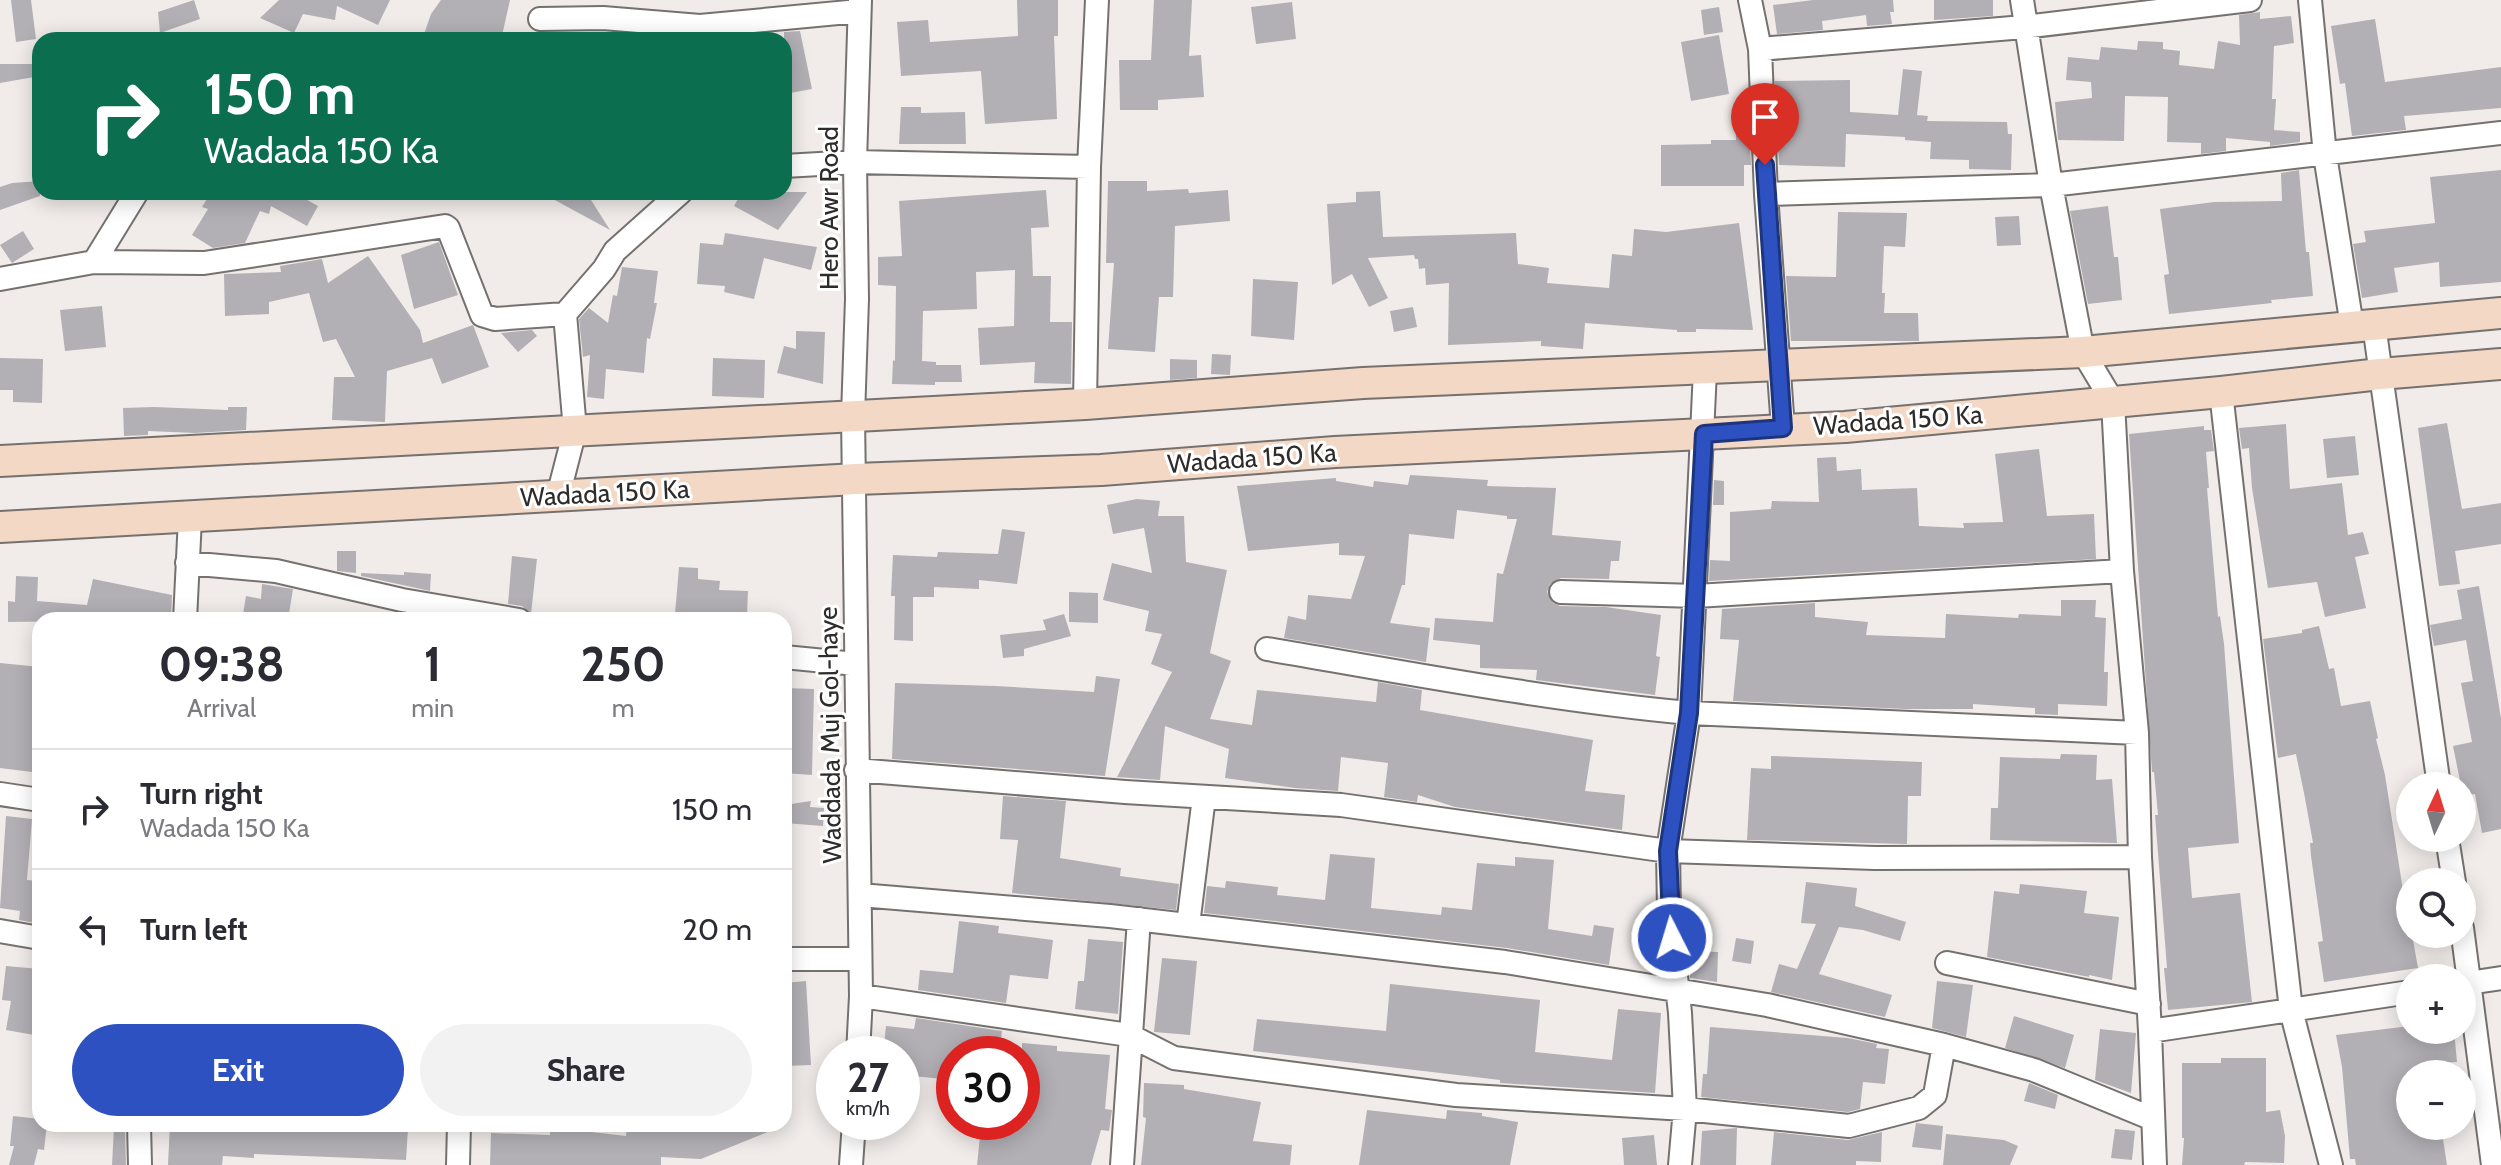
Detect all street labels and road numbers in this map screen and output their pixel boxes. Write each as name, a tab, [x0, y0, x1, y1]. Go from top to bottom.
street label: Hero Awr Road	[813, 126, 845, 290]
street label: Wadada 150 Ka	[1812, 398, 1984, 442]
street label: Wadada 150 Ka	[1166, 436, 1338, 480]
street label: Wadada 150 Ka	[520, 473, 691, 513]
street label: Waddada Muj Gol-haye	[812, 606, 848, 864]

